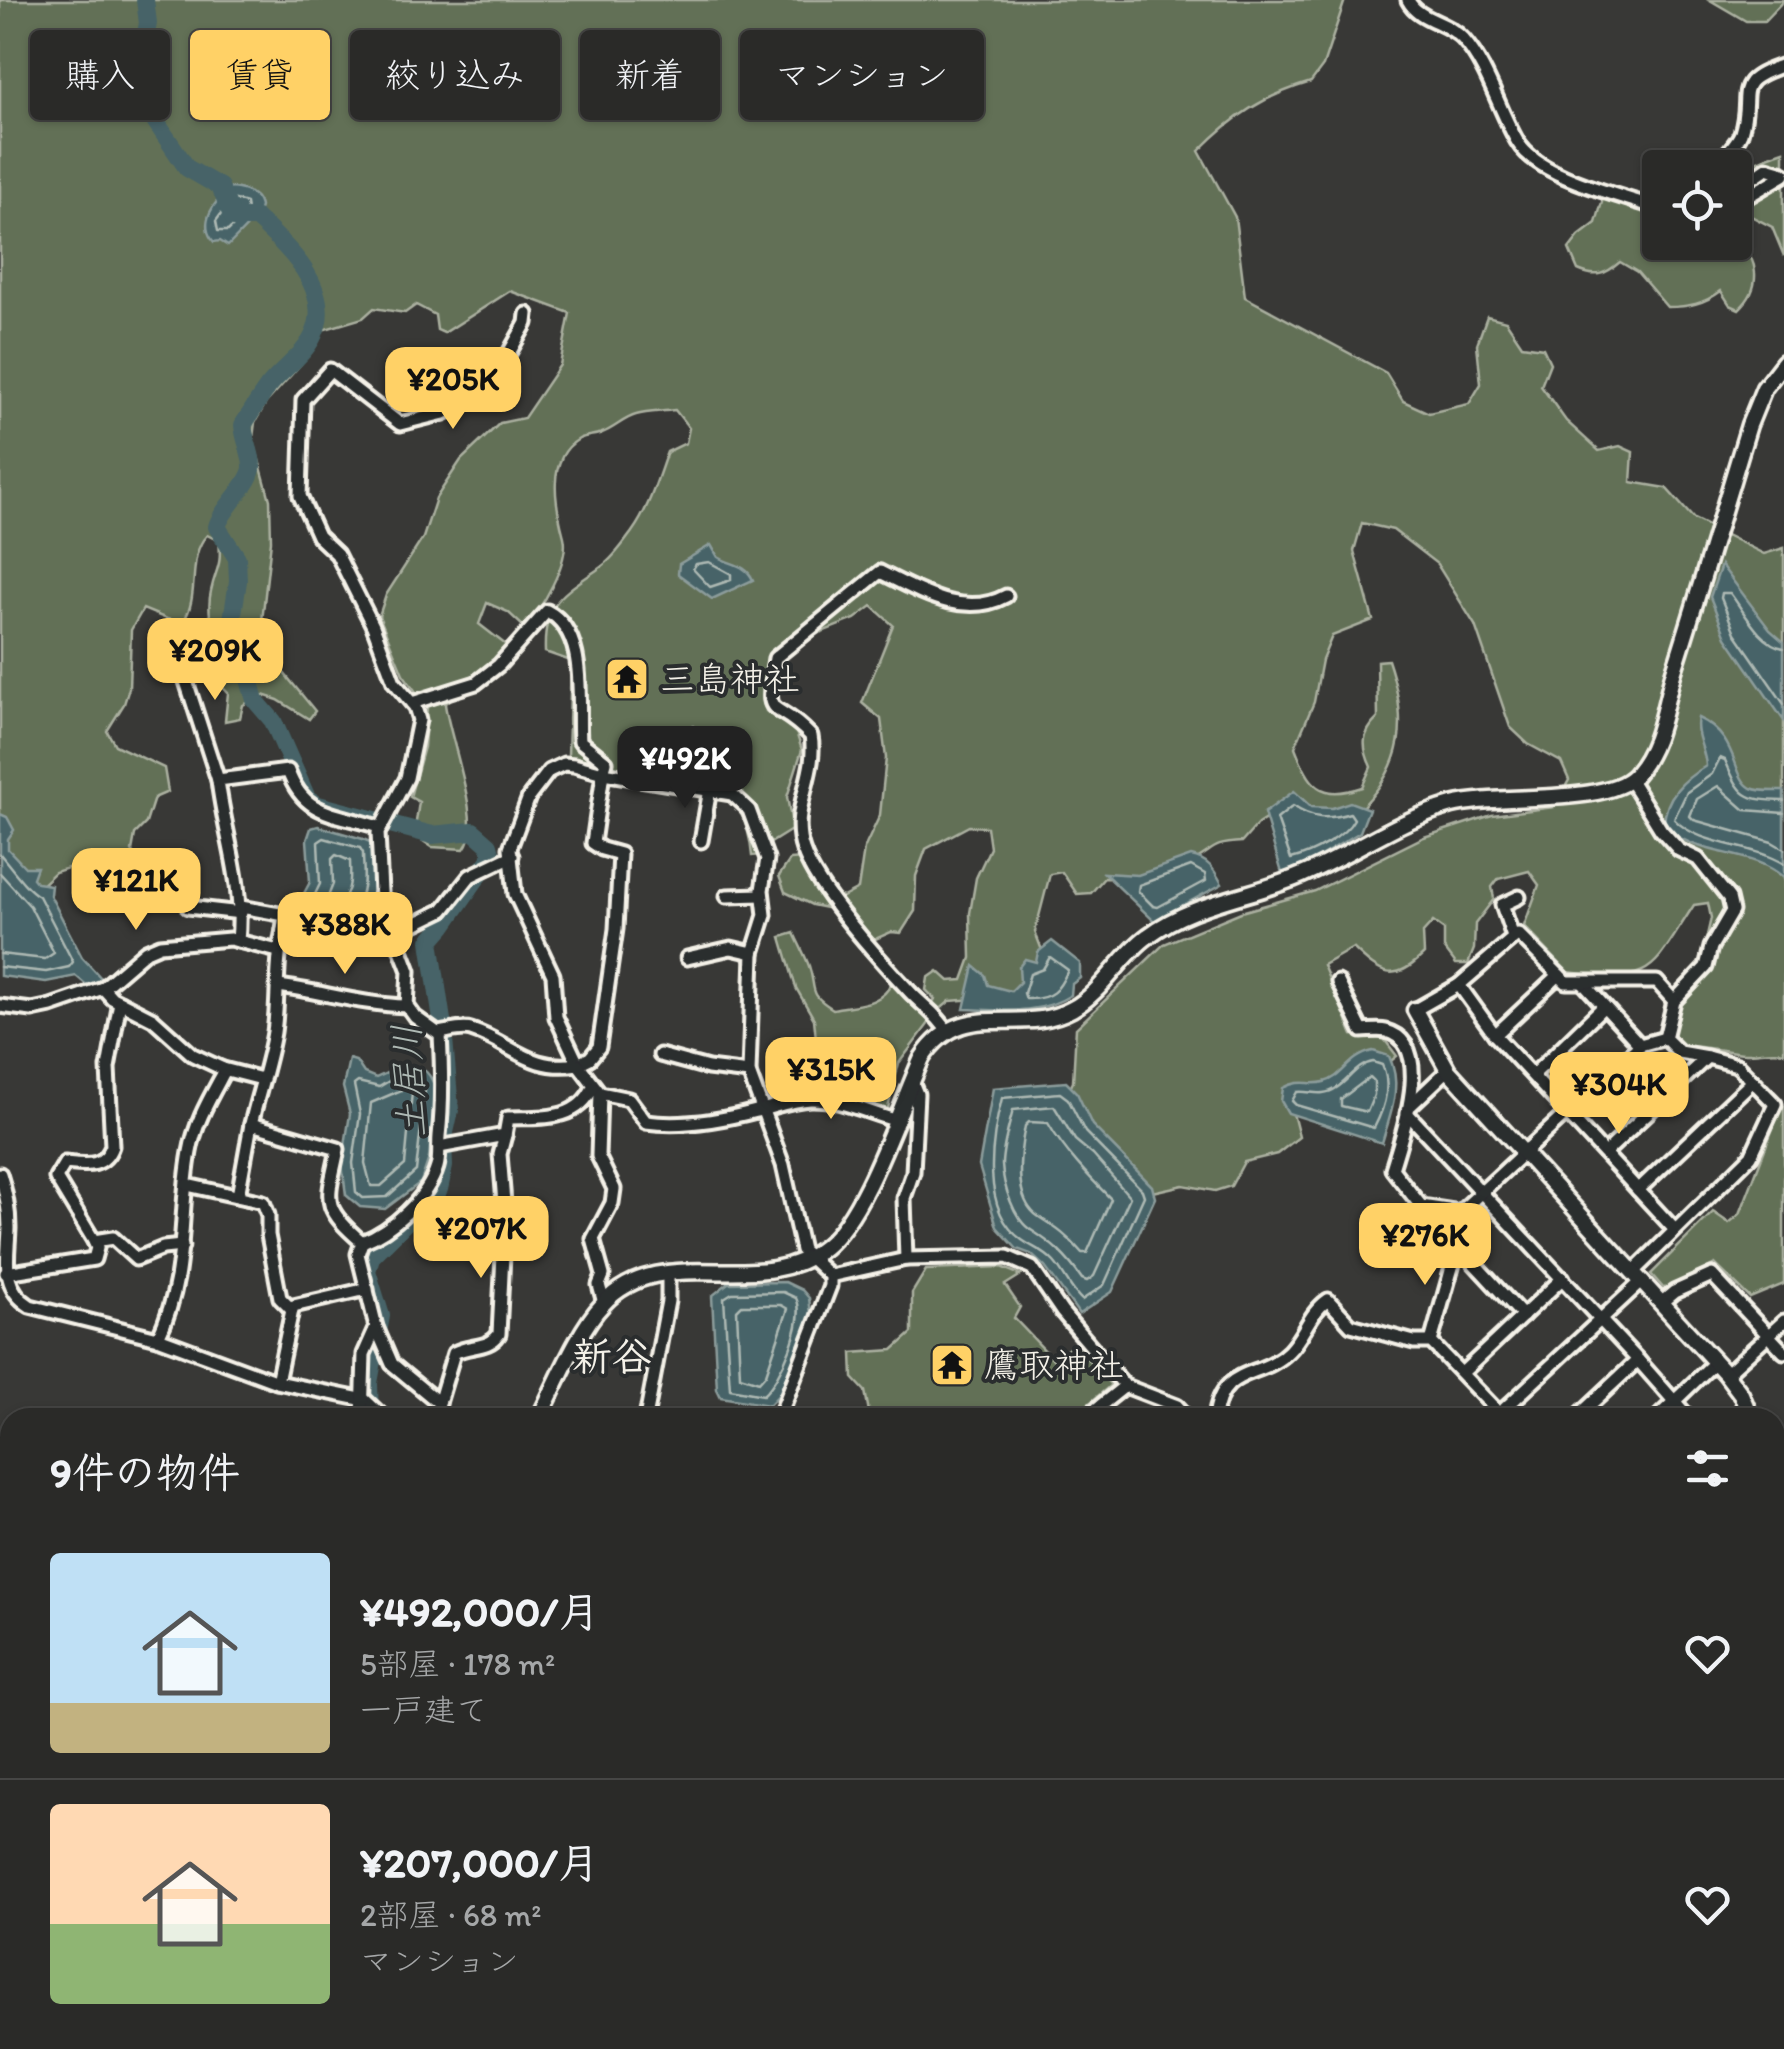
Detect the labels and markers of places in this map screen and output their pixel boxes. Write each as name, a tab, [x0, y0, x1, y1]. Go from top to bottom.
pin: ¥205K	[383, 347, 523, 432]
pin: ¥209K	[145, 618, 285, 703]
temple icon: 三島神社	[604, 656, 650, 702]
place label: 三島神社	[660, 658, 800, 700]
pin: ¥492K	[615, 726, 755, 811]
pin: ¥121K	[66, 848, 206, 933]
pin: ¥388K	[275, 892, 415, 977]
pin: ¥315K	[761, 1037, 901, 1122]
pin: ¥304K	[1549, 1052, 1689, 1137]
pin: ¥207K	[411, 1196, 551, 1281]
pin: ¥276K	[1355, 1203, 1495, 1288]
temple icon: 鷹取神社	[929, 1342, 975, 1388]
place label: 鷹取神社	[984, 1344, 1124, 1386]

